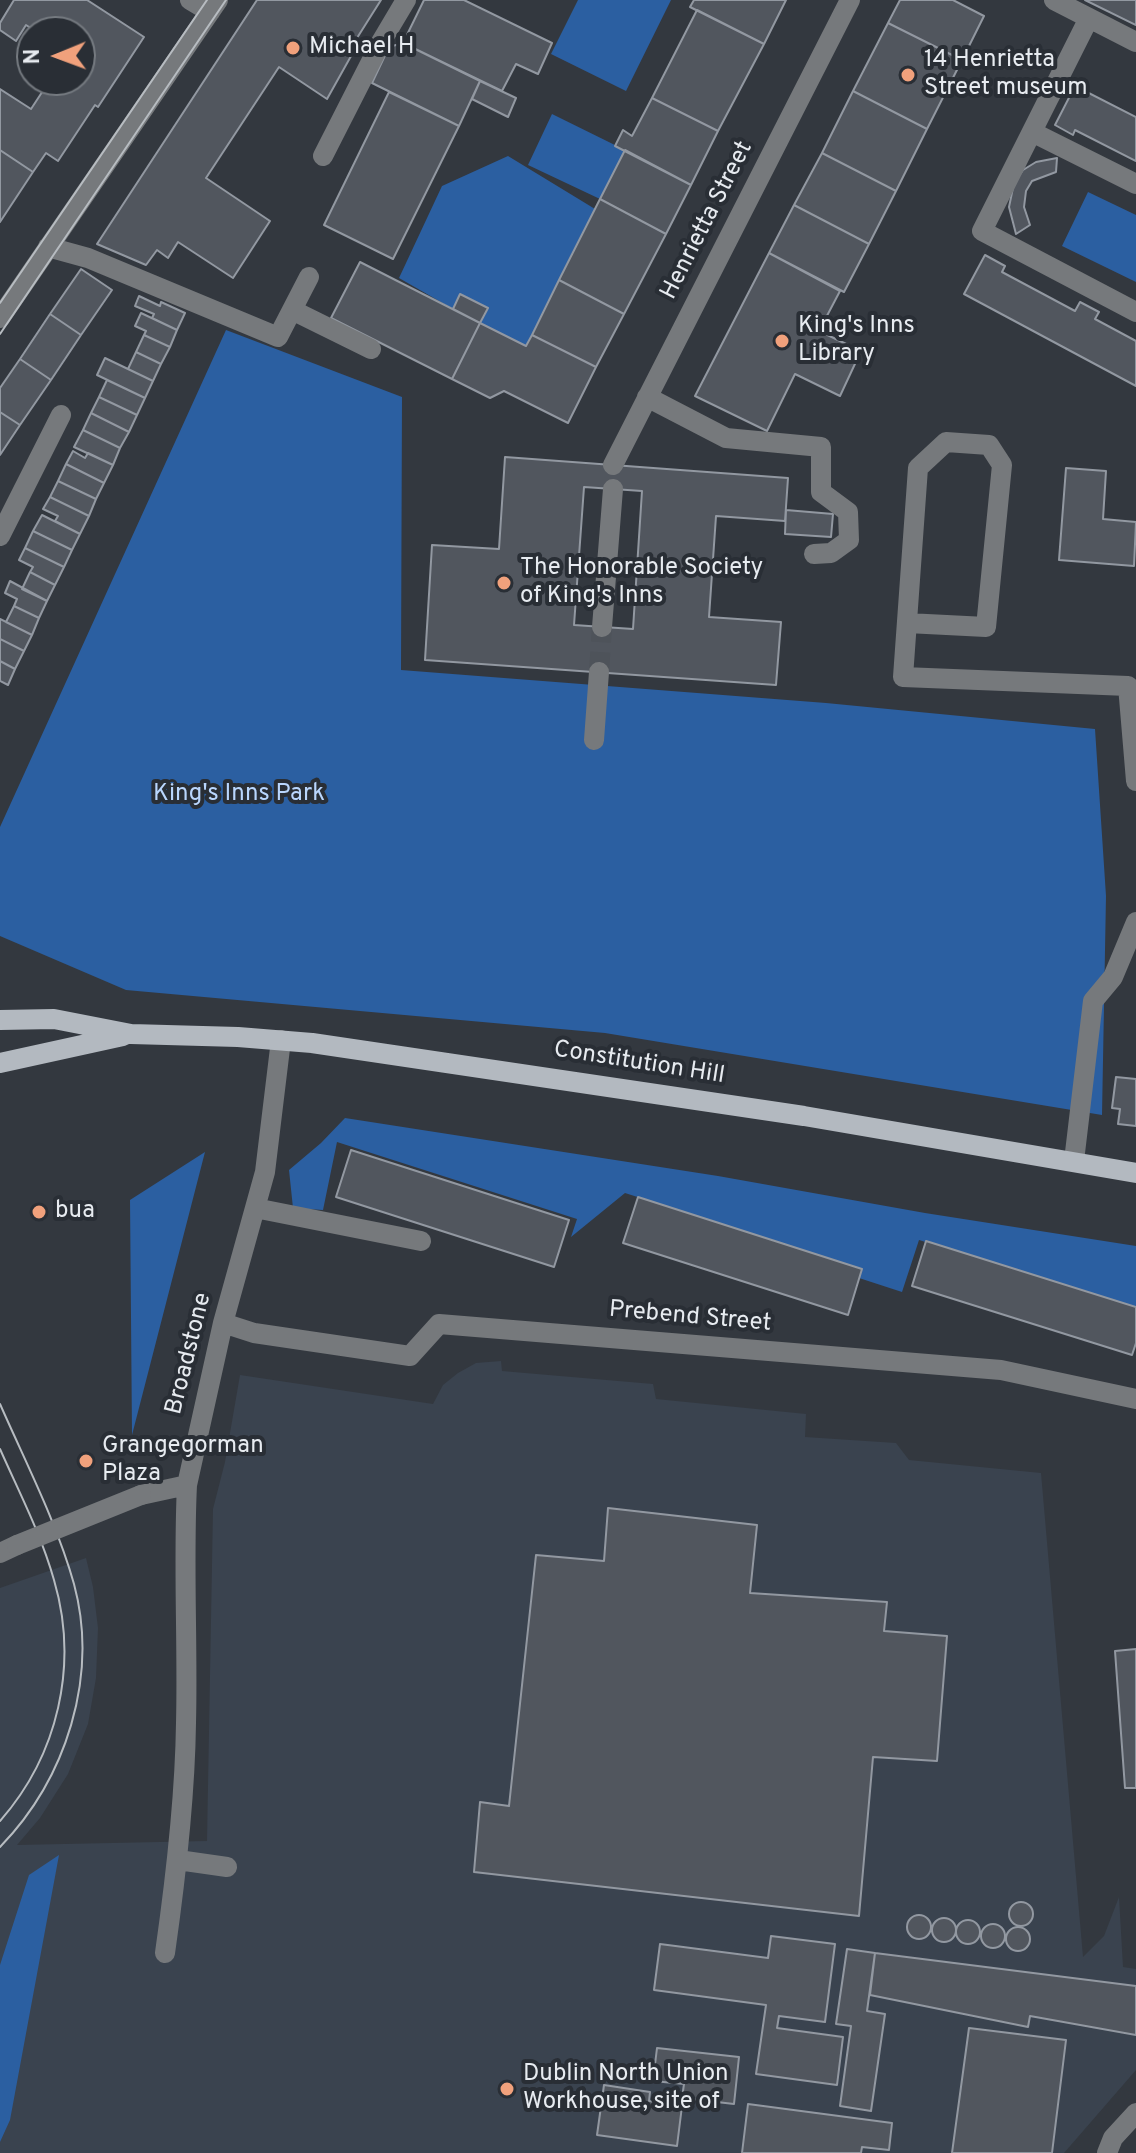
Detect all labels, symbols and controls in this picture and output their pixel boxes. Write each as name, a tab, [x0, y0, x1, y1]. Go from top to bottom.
north arrow	[16, 16, 96, 96]
place label: Michael H	[309, 34, 415, 62]
marker: Michael H	[284, 39, 302, 57]
place label: 14 Henrietta Street museum	[924, 47, 1087, 103]
text: N	[20, 48, 47, 65]
marker: 14 Henrietta Street museum	[899, 66, 917, 84]
street label: Henrietta Street	[656, 137, 760, 305]
place label: King's Inns Library	[798, 313, 915, 369]
marker: King's Inns Library	[773, 332, 791, 350]
place label: The Honorable Society of King's Inns	[520, 555, 763, 611]
marker: The Honorable Society of King's Inns	[495, 574, 513, 592]
park label: King's Inns Park	[153, 781, 325, 809]
street label: Constitution Hill	[551, 1036, 727, 1092]
place label: bua	[55, 1198, 95, 1226]
marker: bua	[30, 1203, 48, 1221]
street label: Broadstone	[161, 1290, 219, 1418]
street label: Prebend Street	[608, 1297, 772, 1339]
place label: Grangegorman Plaza	[102, 1433, 264, 1489]
marker: Grangegorman Plaza	[77, 1452, 95, 1470]
place label: Dublin North Union Workhouse, site of	[523, 2061, 729, 2117]
marker: Dublin North Union Workhouse, site of	[498, 2080, 516, 2098]

